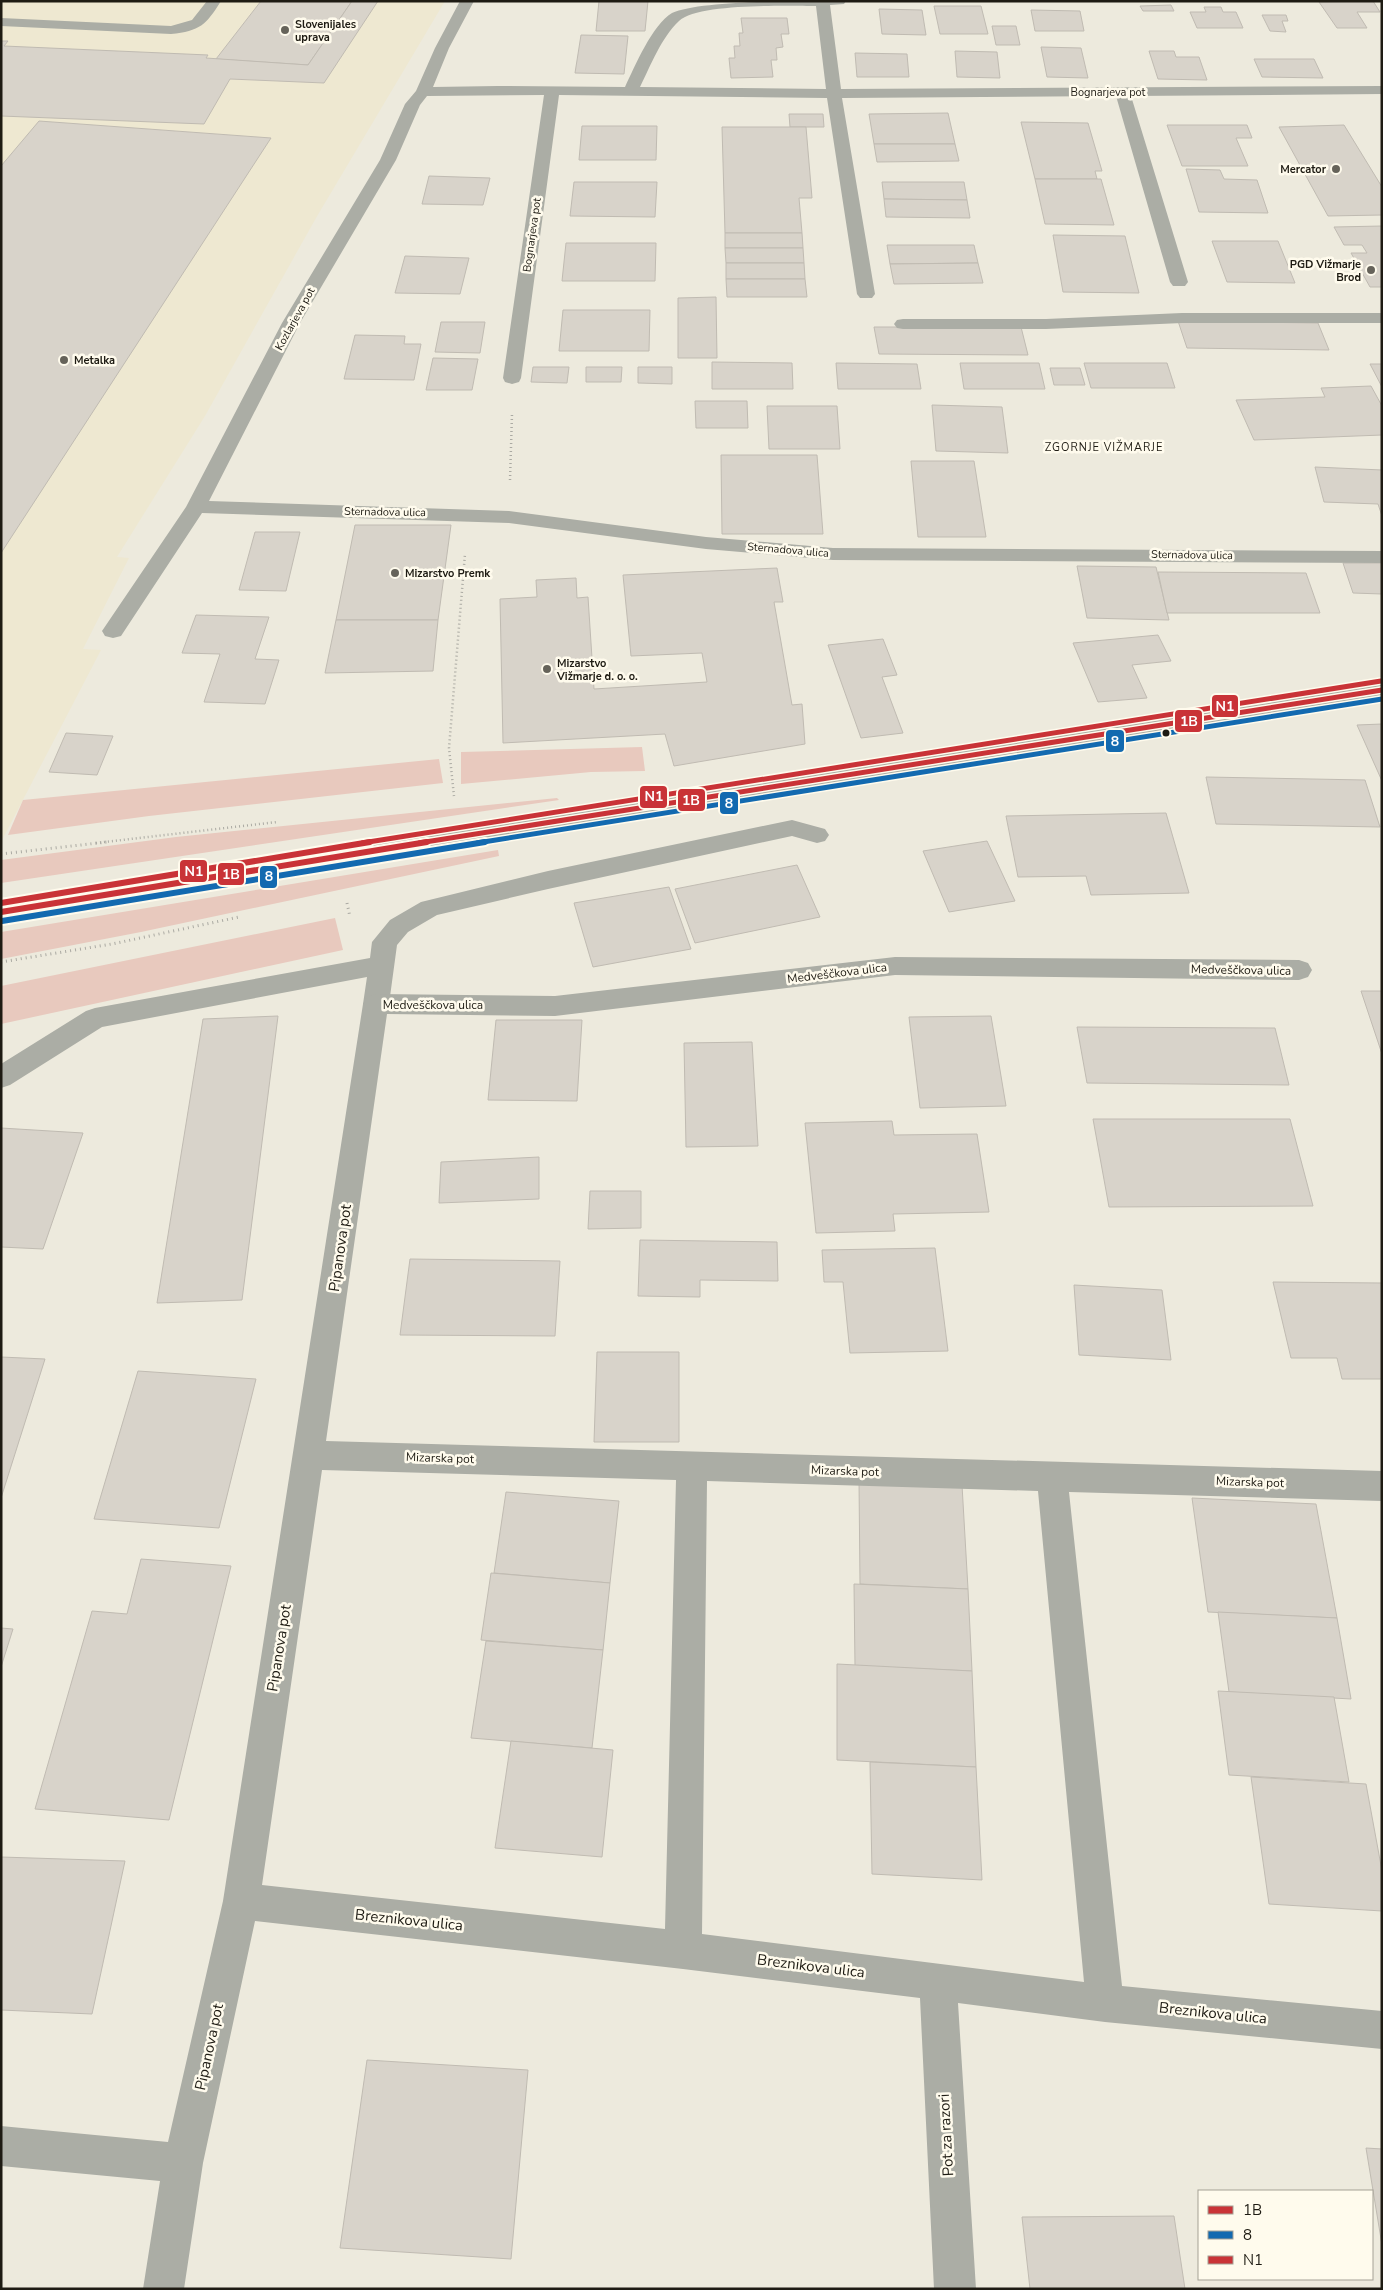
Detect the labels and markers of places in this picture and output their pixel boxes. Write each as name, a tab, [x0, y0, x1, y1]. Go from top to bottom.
place label: Slovenijales uprava	[295, 17, 356, 45]
marker: Slovenijales uprava	[279, 24, 291, 36]
place label: Mercator	[1280, 162, 1327, 177]
marker: Mercator	[1330, 163, 1342, 175]
place label: PGD Vižmarje Brod	[1290, 257, 1361, 285]
marker: PGD Vižmarje Brod	[1365, 264, 1377, 276]
place label: Metalka	[74, 353, 115, 368]
marker: Metalka	[58, 354, 70, 366]
place label: Mizarstvo Premk	[405, 566, 491, 581]
marker: Mizarstvo Premk	[389, 567, 401, 579]
place label: Mizarstvo Vižmarje d. o. o.	[556, 656, 638, 684]
marker: Mizarstvo Vižmarje d. o. o.	[541, 663, 553, 675]
unlabelled marker	[1161, 728, 1171, 738]

